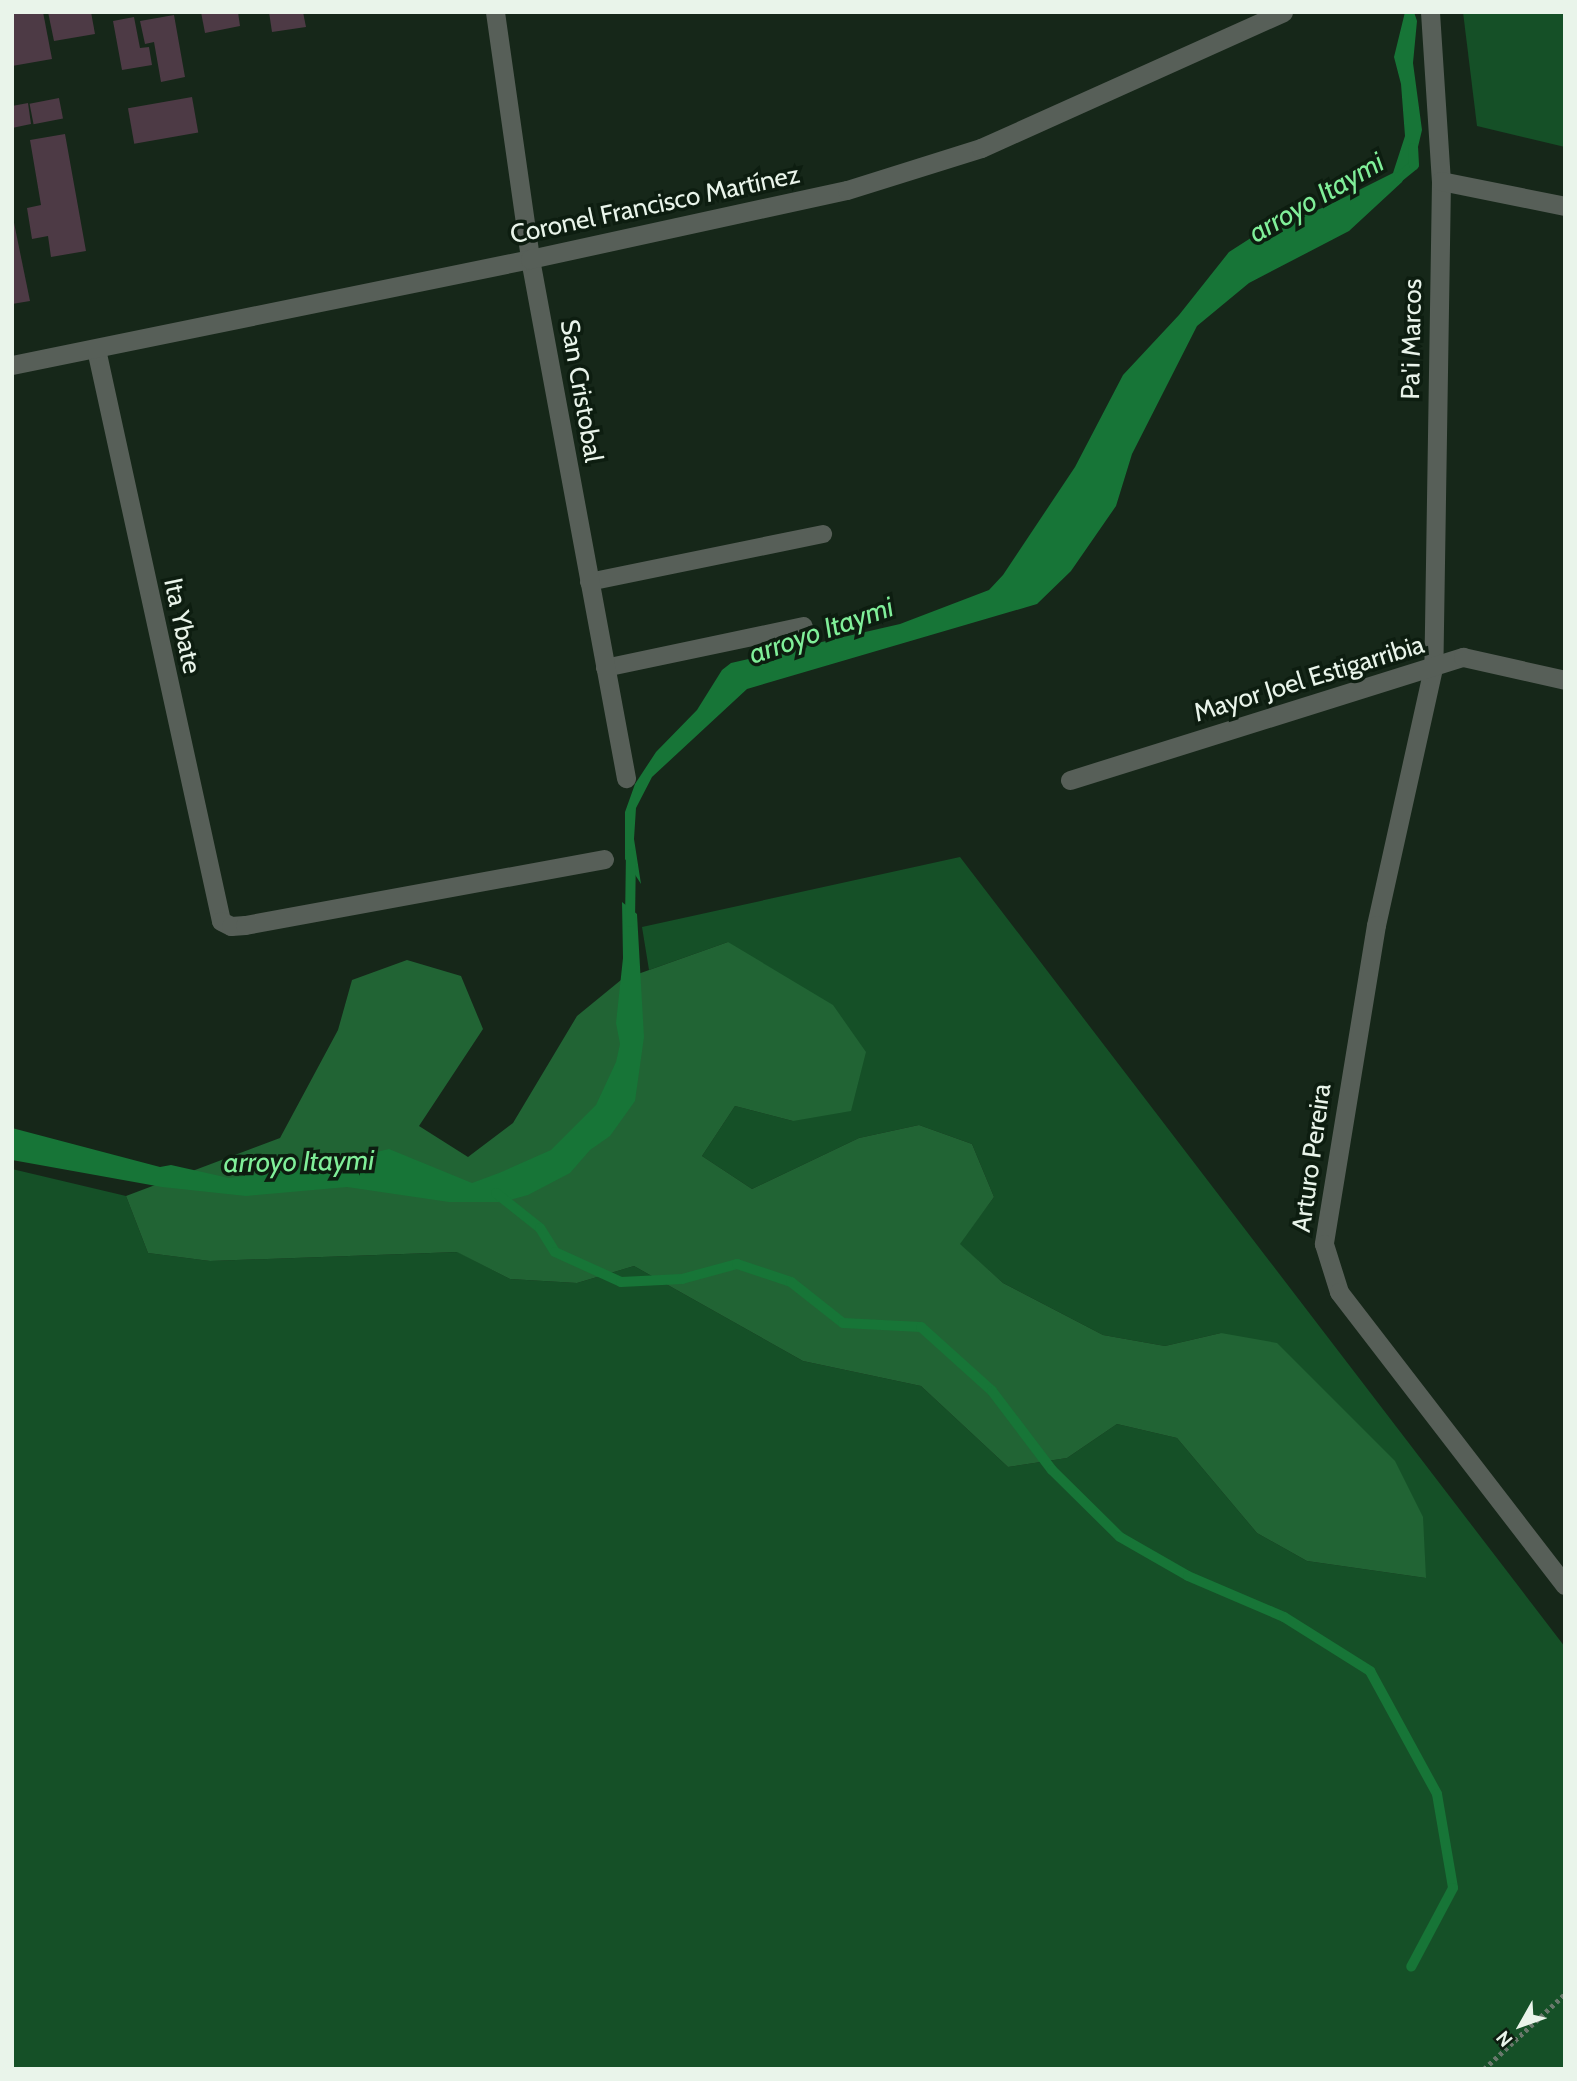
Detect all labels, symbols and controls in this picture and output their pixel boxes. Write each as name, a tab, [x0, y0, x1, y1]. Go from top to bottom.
water label: arroyo Itaymi	[1242, 145, 1390, 249]
street label: Coronel Francisco Martínez	[507, 159, 803, 251]
street label: Pa'i Marcos	[1395, 278, 1429, 400]
street label: San Cristobal	[553, 317, 609, 465]
street label: Ita Ybate	[157, 575, 207, 677]
water label: arroyo Itaymi	[744, 590, 898, 670]
street label: Mayor Joel Estigarribia	[1190, 629, 1428, 729]
street label: Arturo Pereira	[1286, 1082, 1338, 1234]
water label: arroyo Itaymi	[223, 1143, 375, 1179]
north arrow	[1486, 1990, 1556, 2060]
text: N	[1491, 2026, 1518, 2051]

